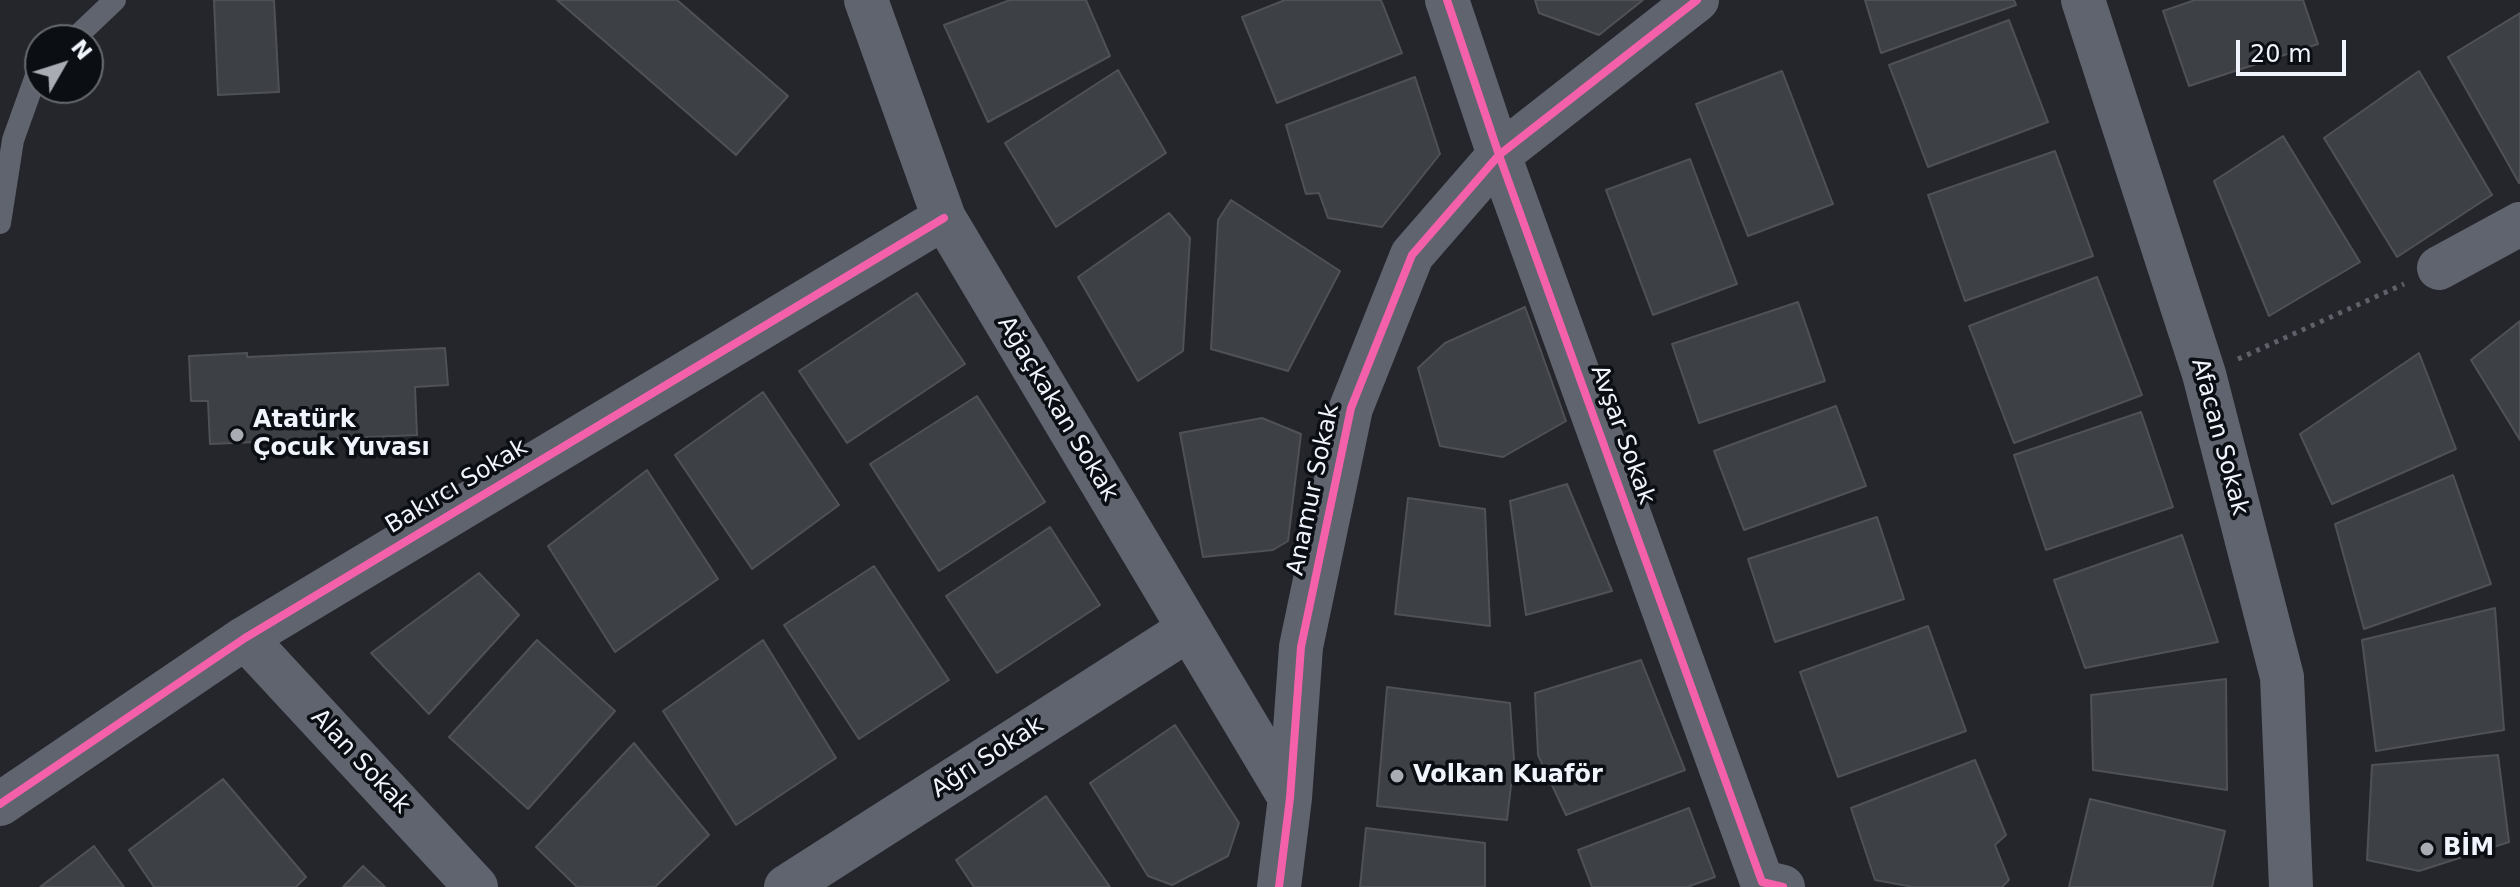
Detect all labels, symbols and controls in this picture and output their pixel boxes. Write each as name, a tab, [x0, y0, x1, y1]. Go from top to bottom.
north arrow	[24, 24, 104, 104]
scale bar	[2240, 24, 2350, 74]
text: N	[66, 35, 97, 65]
text: 20 m	[2250, 40, 2312, 68]
street label: Ağaçkakan Sokak	[990, 311, 1124, 507]
street label: Afacan Sokak	[2184, 355, 2254, 519]
street label: Avşar Sokak	[1584, 362, 1660, 508]
street label: Anamur Sokak	[1282, 402, 1346, 578]
place label: Atatürk Çocuk Yuvası	[253, 407, 430, 463]
marker: Atatürk Çocuk Yuvası	[228, 426, 246, 444]
street label: Bakırcı Sokak	[381, 433, 533, 541]
street label: Alan Sokak	[304, 704, 416, 820]
street label: Ağrı Sokak	[927, 711, 1049, 805]
place label: Volkan Kuaför	[1413, 762, 1603, 790]
marker: Volkan Kuaför	[1388, 767, 1406, 785]
place label: BİM	[2443, 835, 2494, 863]
marker: BİM	[2418, 840, 2436, 858]

